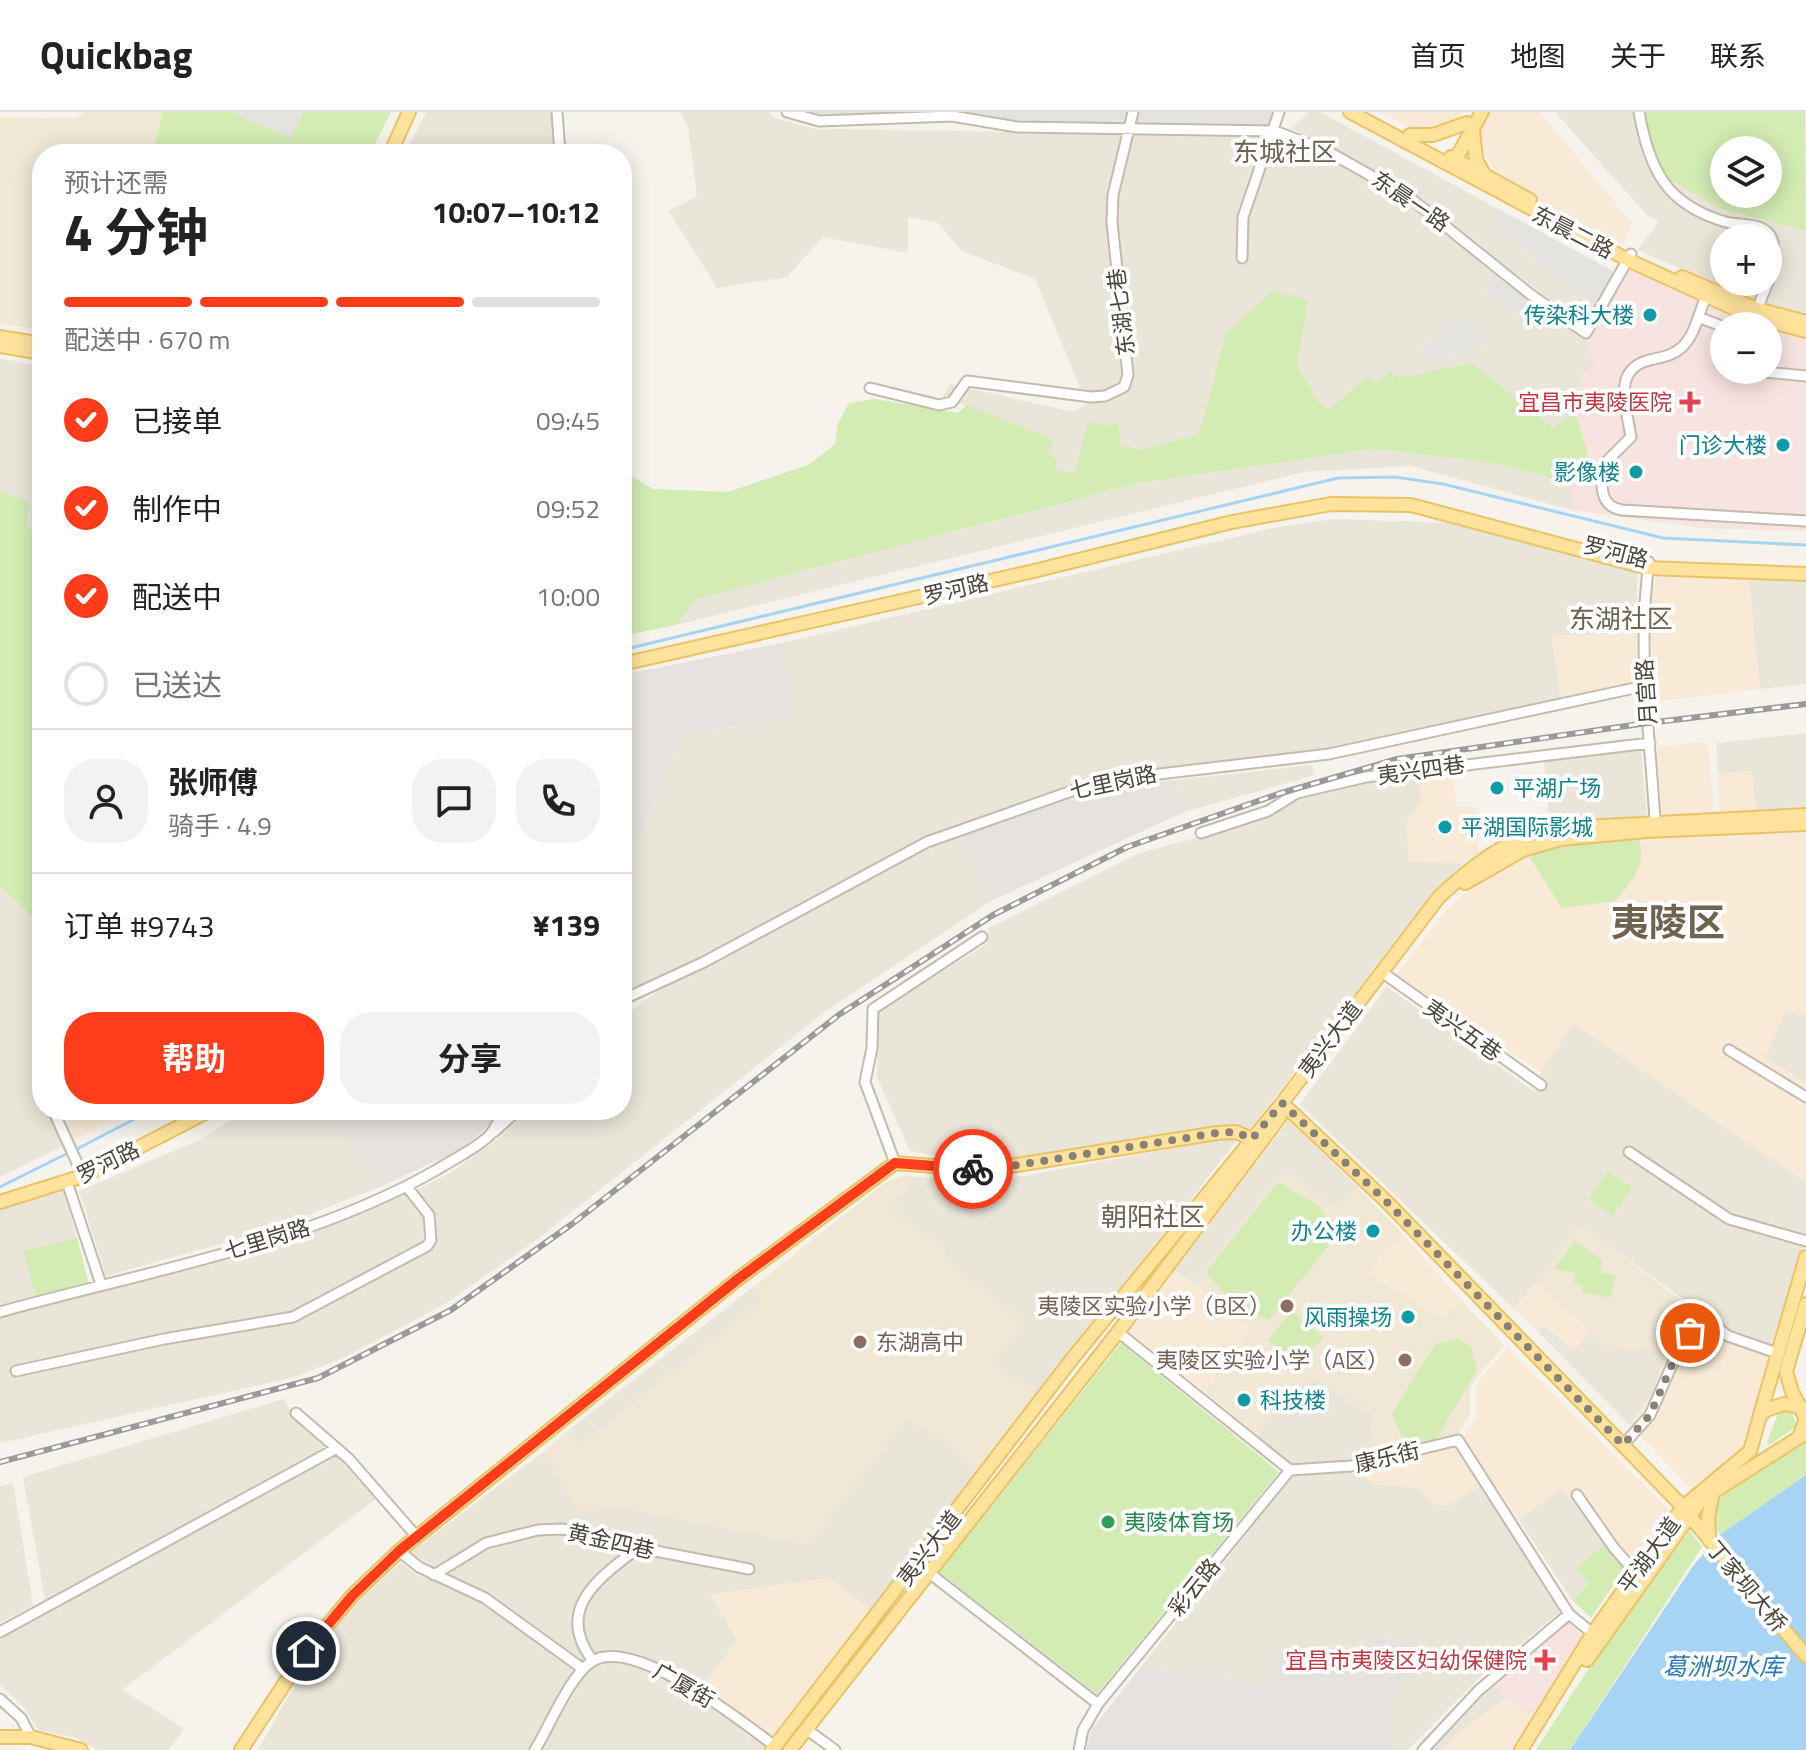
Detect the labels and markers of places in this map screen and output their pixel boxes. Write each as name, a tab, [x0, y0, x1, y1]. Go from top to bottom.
place label: 传染科大楼	[1524, 298, 1634, 332]
marker: 传染科大楼	[1641, 306, 1659, 324]
place label: 宜昌市夷陵医院	[1518, 385, 1672, 419]
marker: 宜昌市夷陵医院	[1679, 391, 1701, 413]
place label: 门诊大楼	[1679, 428, 1767, 462]
marker: 门诊大楼	[1774, 436, 1792, 454]
place label: 影像楼	[1554, 455, 1620, 489]
marker: 影像楼	[1627, 463, 1645, 481]
place label: 平湖广场	[1513, 771, 1601, 805]
marker: 平湖广场	[1488, 779, 1506, 797]
place label: 平湖国际影城	[1461, 810, 1593, 844]
marker: 平湖国际影城	[1436, 818, 1454, 836]
place label: 办公楼	[1291, 1214, 1357, 1248]
marker: 办公楼	[1364, 1222, 1382, 1240]
place label: 夷陵区实验小学（B区）	[1037, 1289, 1271, 1323]
marker: 夷陵区实验小学（B区）	[1278, 1297, 1296, 1315]
pin	[1656, 1299, 1724, 1367]
place label: 风雨操场	[1304, 1300, 1392, 1334]
marker: 风雨操场	[1399, 1308, 1417, 1326]
place label: 东湖高中	[876, 1325, 964, 1359]
marker: 东湖高中	[851, 1333, 869, 1351]
place label: 夷陵区实验小学（A区）	[1156, 1343, 1389, 1377]
marker: 夷陵区实验小学（A区）	[1396, 1351, 1414, 1369]
place label: 科技楼	[1260, 1383, 1326, 1417]
marker: 科技楼	[1235, 1391, 1253, 1409]
place label: 夷陵体育场	[1124, 1505, 1234, 1539]
marker: 夷陵体育场	[1099, 1513, 1117, 1531]
pin	[272, 1617, 340, 1685]
place label: 宜昌市夷陵区妇幼保健院	[1285, 1643, 1527, 1677]
marker: 宜昌市夷陵区妇幼保健院	[1534, 1649, 1556, 1671]

